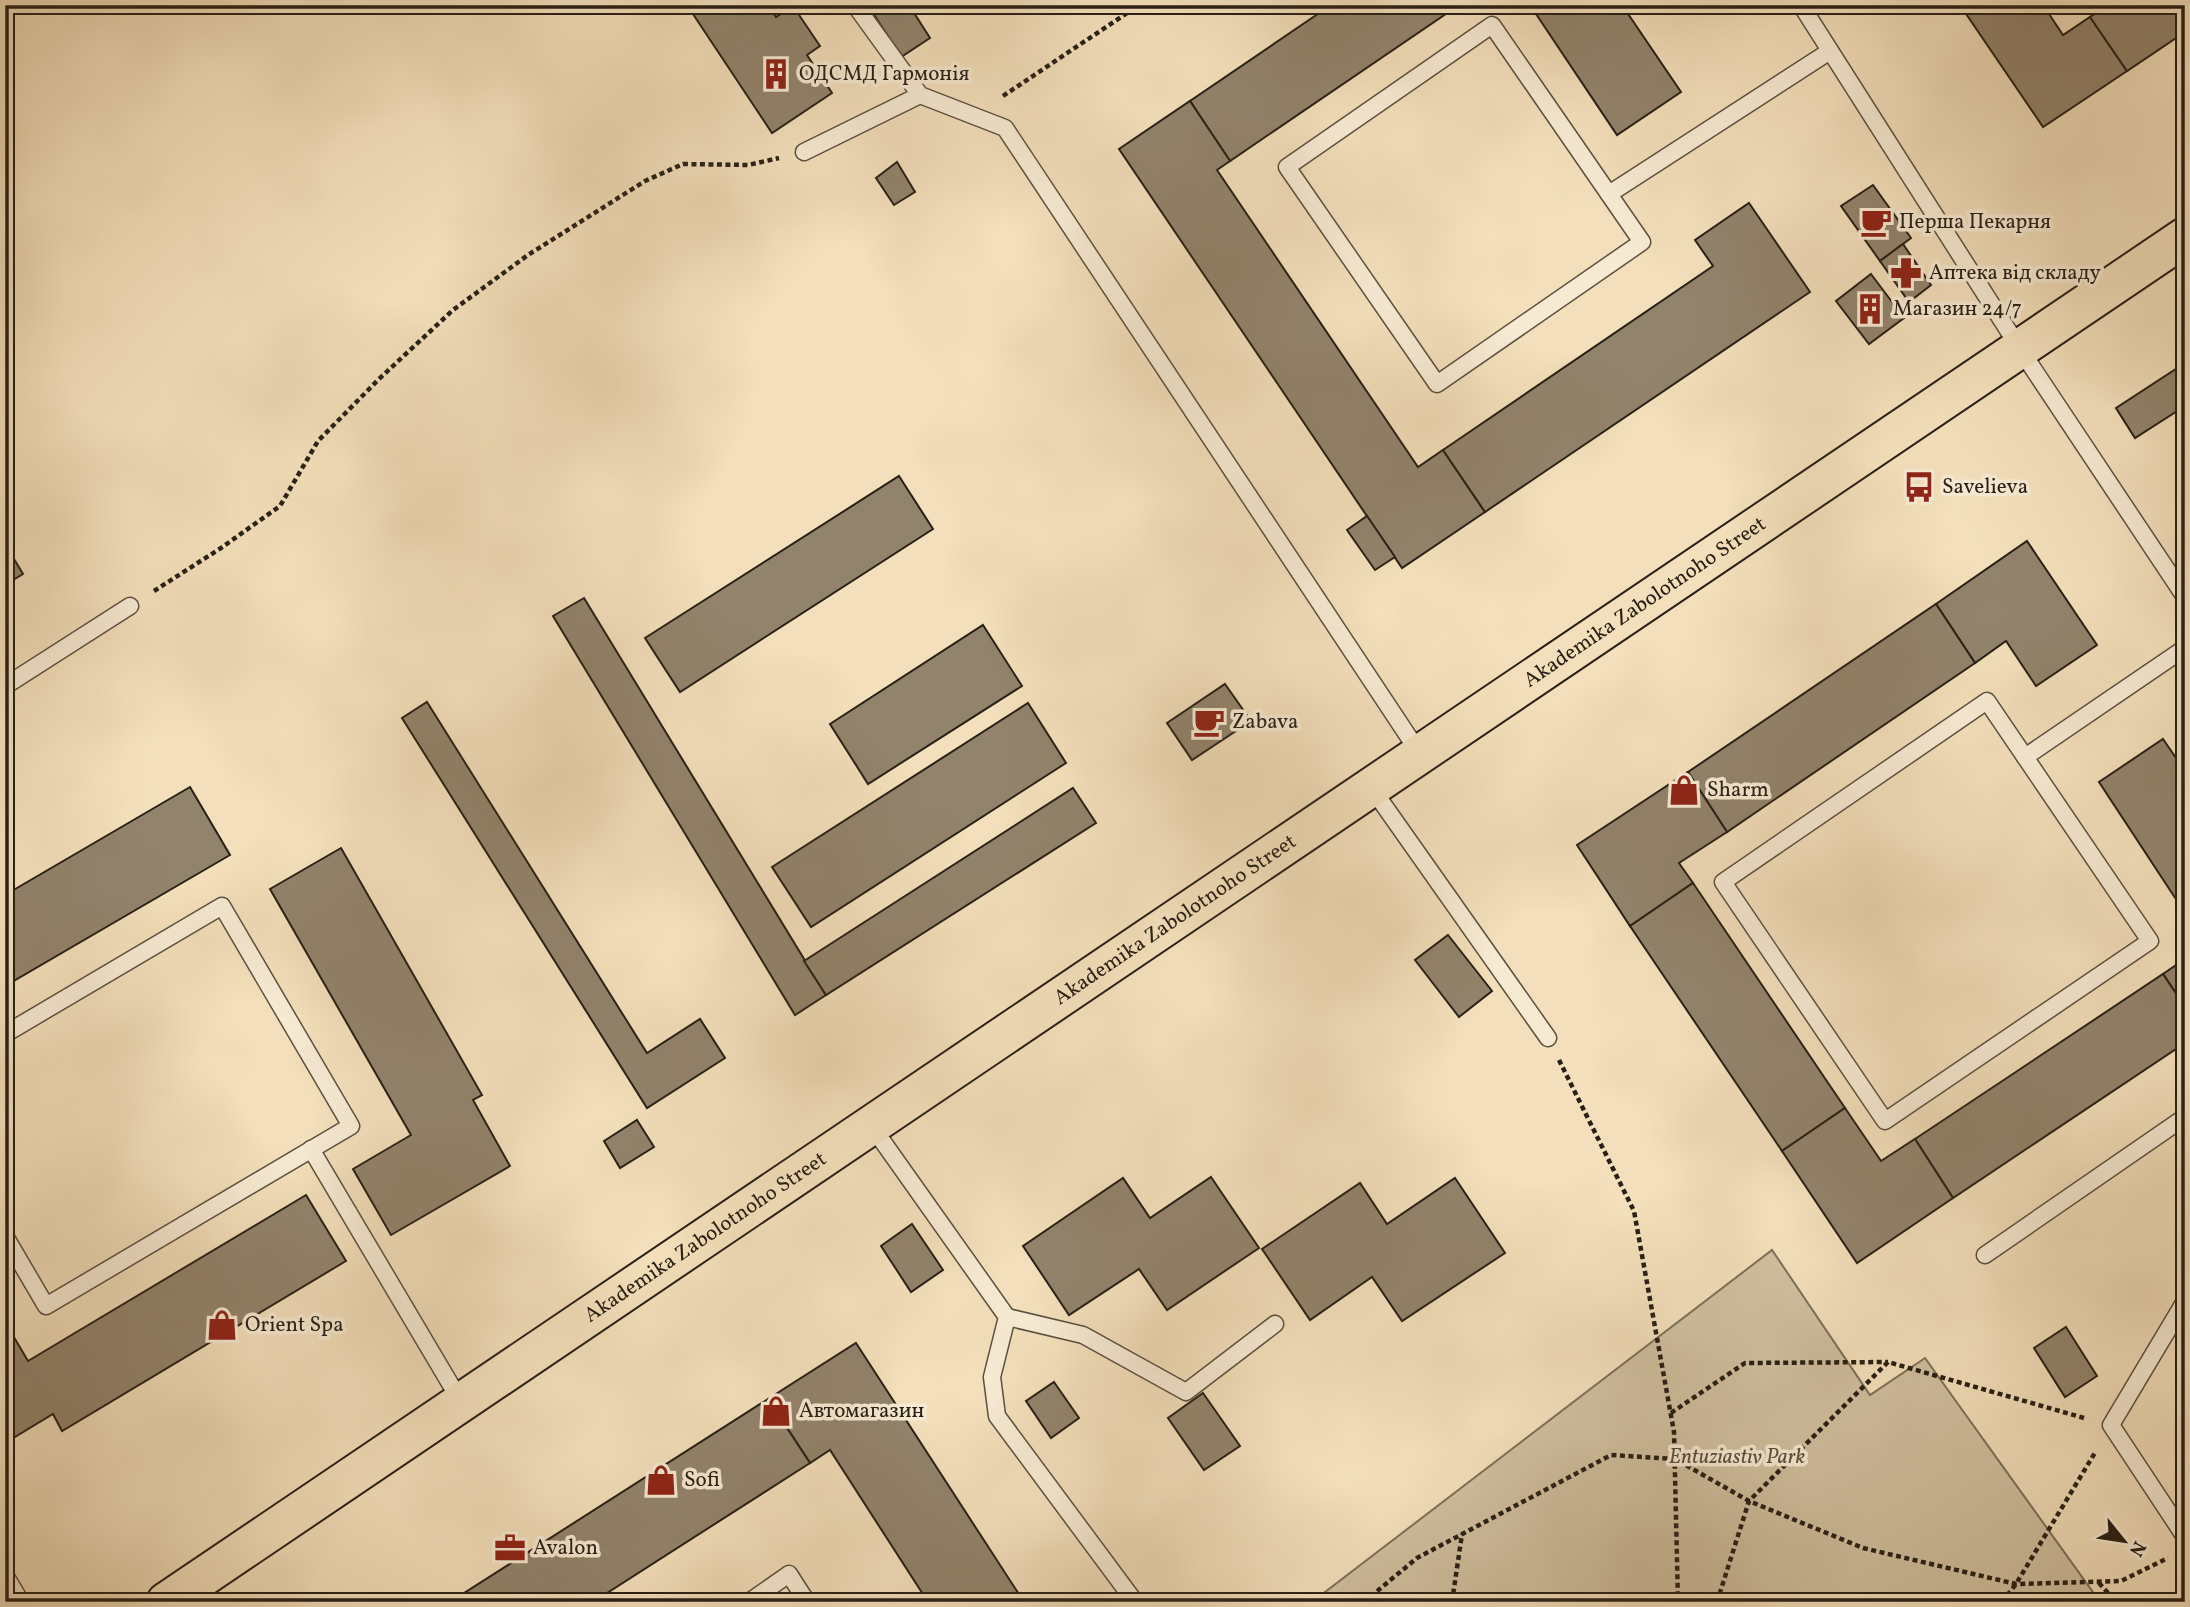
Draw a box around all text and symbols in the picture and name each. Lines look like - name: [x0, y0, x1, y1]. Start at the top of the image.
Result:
- building icon: ОДСМД Гармонія: [759, 57, 793, 91]
- place label: ОДСМД Гармонія: [799, 60, 969, 89]
- cafe icon: Перша Пекарня: [1859, 205, 1893, 239]
- place label: Перша Пекарня: [1899, 208, 2051, 237]
- pharmacy icon: Аптека від складу: [1889, 256, 1923, 290]
- place label: Аптека від складу: [1929, 259, 2101, 288]
- building icon: Магазин 24/7: [1853, 292, 1887, 326]
- place label: Магазин 24/7: [1893, 295, 2022, 324]
- bus stop icon: Savelieva: [1902, 470, 1936, 504]
- place label: Savelieva: [1942, 473, 2028, 502]
- street label: Akademika Zabolotnoho Street: [1518, 510, 1772, 695]
- cafe icon: Zabava: [1192, 705, 1226, 739]
- place label: Zabava: [1232, 708, 1299, 737]
- shop icon: Sharm: [1667, 773, 1701, 807]
- place label: Sharm: [1707, 776, 1769, 805]
- street label: Akademika Zabolotnoho Street: [1048, 827, 1302, 1012]
- street label: Akademika Zabolotnoho Street: [578, 1145, 832, 1330]
- shop icon: Orient Spa: [205, 1308, 239, 1342]
- place label: Orient Spa: [245, 1311, 344, 1340]
- shop icon: Автомагазин: [759, 1394, 793, 1428]
- place label: Автомагазин: [799, 1397, 924, 1426]
- park label: Entuziastiv Park: [1669, 1443, 1806, 1472]
- shop icon: Sofi: [644, 1463, 678, 1497]
- place label: Sofi: [684, 1466, 720, 1495]
- north arrow: [2088, 1506, 2158, 1576]
- office icon: Avalon: [493, 1531, 527, 1565]
- place label: Avalon: [533, 1534, 598, 1563]
- text: N: [2122, 1536, 2152, 1561]

